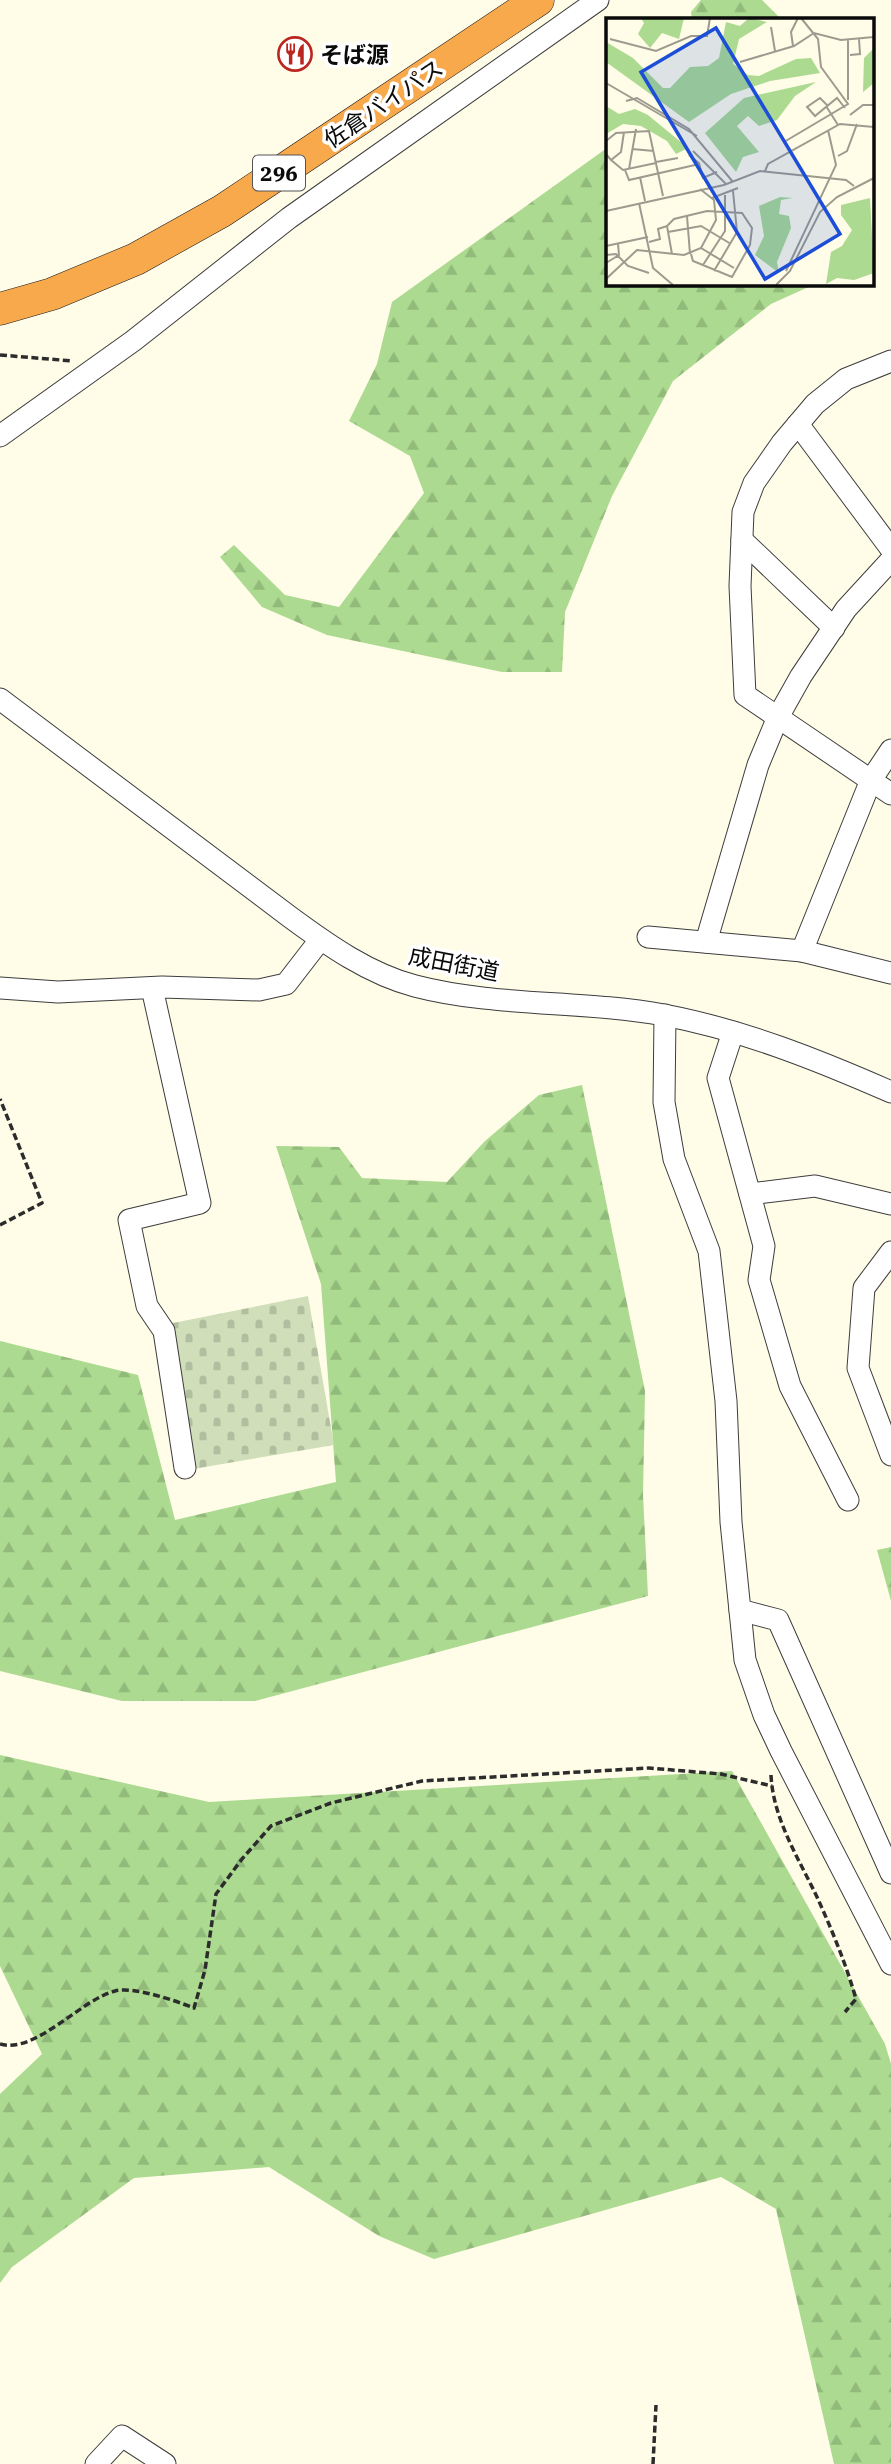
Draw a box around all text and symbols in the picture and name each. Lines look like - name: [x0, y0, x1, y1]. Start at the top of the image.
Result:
- inset map: [606, 18, 874, 285]
- restaurant icon: そば源: [276, 35, 314, 73]
- place label: そば源: [320, 39, 389, 69]
- street label: 佐倉バイパス: [318, 52, 448, 154]
- road number: 296: [253, 156, 305, 190]
- street label: 成田街道: [406, 939, 502, 987]

